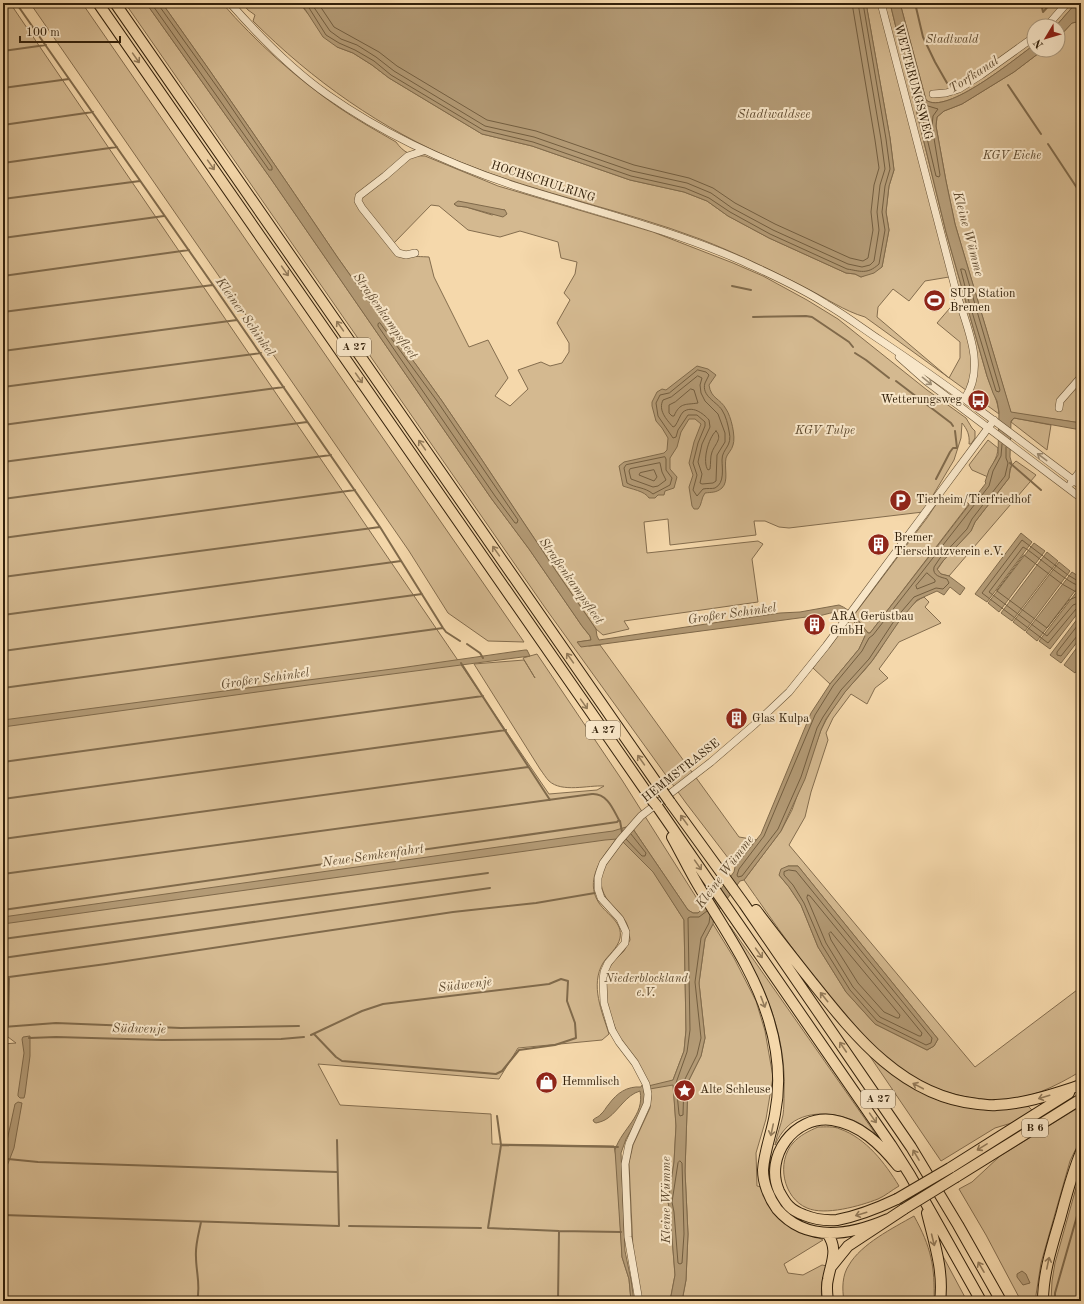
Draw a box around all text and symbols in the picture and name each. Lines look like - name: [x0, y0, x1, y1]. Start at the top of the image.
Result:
- scale bar: [20, 18, 120, 44]
- north arrow: [1026, 18, 1066, 58]
- street label: WETTERUNGSWEG: [892, 23, 934, 141]
- text: 100 m: [26, 27, 60, 39]
- park label: Stadtwald: [926, 34, 979, 46]
- text: N: [1032, 36, 1046, 50]
- one-way arrow: [132, 52, 140, 63]
- water label: Torfkanal: [947, 54, 1001, 96]
- water label: Stadtwaldsee: [737, 108, 811, 121]
- park label: KGV Eiche: [982, 150, 1041, 162]
- one-way arrow: [207, 159, 215, 170]
- street label: HOCHSCHULRING: [489, 159, 597, 205]
- water label: Kleine Wümme: [950, 189, 986, 278]
- one-way arrow: [281, 266, 289, 277]
- water label: Straßenkampsfleet: [350, 270, 420, 362]
- water label: Kleiner Schinkel: [213, 274, 277, 359]
- sports icon: SUP Station Bremen: [922, 288, 948, 314]
- place label: SUP Station Bremen: [950, 288, 1016, 314]
- one-way arrow: [336, 321, 344, 332]
- road number: A 27: [337, 338, 371, 356]
- one-way arrow: [355, 372, 363, 383]
- one-way arrow: [921, 377, 932, 385]
- bus stop icon: Wetterungsweg: [965, 387, 991, 413]
- place label: Wetterungsweg: [881, 394, 963, 406]
- park label: KGV Tulpe: [794, 425, 855, 437]
- one-way arrow: [418, 439, 426, 450]
- one-way arrow: [1037, 453, 1048, 461]
- parking icon: Tierheim/Tierfriedhof: [888, 487, 914, 513]
- place label: Tierheim/Tierfriedhof: [916, 494, 1032, 506]
- building icon: Bremer Tierschutzverein e.V.: [866, 532, 892, 558]
- place label: Bremer Tierschutzverein e.V.: [894, 532, 1004, 558]
- water label: Straßenkampsfleet: [536, 535, 606, 627]
- one-way arrow: [492, 546, 500, 557]
- water label: Großer Schinkel: [687, 601, 777, 627]
- building icon: ARA Gerüstbau GmbH: [801, 611, 827, 637]
- place label: ARA Gerüstbau GmbH: [830, 611, 914, 637]
- one-way arrow: [566, 653, 574, 664]
- water label: Großer Schinkel: [220, 666, 310, 692]
- one-way arrow: [580, 698, 589, 709]
- building icon: Glas Kulpa: [724, 706, 750, 732]
- place label: Glas Kulpa: [752, 713, 809, 725]
- road number: A 27: [586, 721, 620, 739]
- street label: HEMMSTRASSE: [640, 737, 722, 805]
- one-way arrow: [637, 754, 645, 765]
- one-way arrow: [680, 815, 688, 826]
- water label: Kleine Wümme: [693, 833, 756, 912]
- water label: Neue Semkenfahrt: [320, 842, 426, 870]
- one-way arrow: [694, 859, 702, 870]
- one-way arrow: [755, 948, 763, 959]
- park label: Niederblockland e.V.: [603, 973, 689, 999]
- water label: Südwenje: [437, 975, 493, 995]
- one-way arrow: [820, 992, 829, 1003]
- one-way arrow: [760, 996, 767, 1008]
- water label: Südwenje: [112, 1022, 166, 1036]
- one-way arrow: [839, 1042, 847, 1053]
- shop icon: Hemmlisch: [534, 1069, 560, 1095]
- place label: Hemmlisch: [562, 1076, 620, 1088]
- place icon: Alte Schleuse: [672, 1077, 698, 1103]
- one-way arrow: [912, 1081, 924, 1089]
- place label: Alte Schleuse: [700, 1084, 771, 1096]
- road number: A 27: [861, 1090, 895, 1108]
- one-way arrow: [1037, 1094, 1050, 1101]
- one-way arrow: [869, 1112, 877, 1124]
- road number: B 6: [1022, 1119, 1048, 1137]
- one-way arrow: [767, 1123, 775, 1136]
- one-way arrow: [976, 1144, 988, 1152]
- one-way arrow: [911, 1149, 919, 1161]
- water label: Kleine Wümme: [660, 1156, 673, 1245]
- one-way arrow: [855, 1211, 868, 1218]
- one-way arrow: [930, 1233, 938, 1246]
- one-way arrow: [1045, 1256, 1053, 1269]
- one-way arrow: [977, 1261, 985, 1273]

